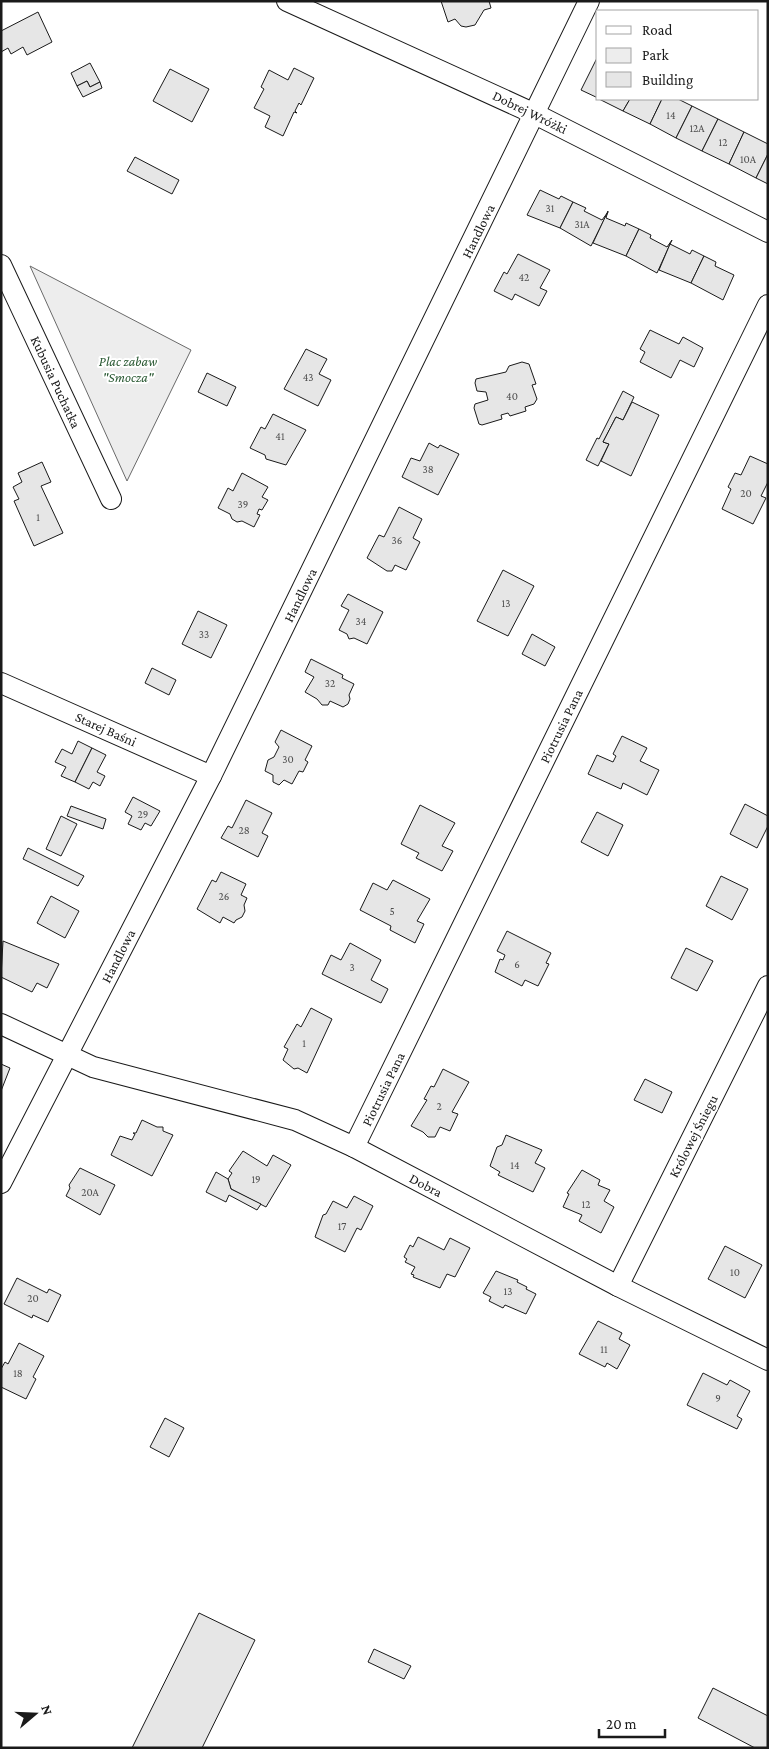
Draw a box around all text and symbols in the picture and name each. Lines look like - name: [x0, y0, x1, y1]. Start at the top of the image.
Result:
- legend: [596, 10, 759, 100]
- text: Road: [642, 22, 673, 38]
- text: Park: [642, 47, 669, 63]
- text: Building: [642, 72, 693, 89]
- street label: Dobrej Wróżki: [490, 87, 570, 138]
- house number: 14: [666, 109, 676, 121]
- house number: 12A: [689, 122, 705, 134]
- house number: 12: [719, 136, 727, 148]
- house number: 10A: [740, 153, 757, 165]
- street label: Handlowa: [458, 201, 498, 261]
- house number: 31: [546, 202, 555, 214]
- house number: 31A: [574, 218, 590, 230]
- house number: 42: [519, 271, 529, 283]
- street label: Kubusia Puchatka: [28, 333, 85, 431]
- park label: Plac zabaw "Smocza": [99, 353, 157, 385]
- house number: 43: [303, 371, 313, 383]
- house number: 40: [506, 390, 518, 402]
- house number: 41: [275, 430, 285, 442]
- house number: 38: [422, 463, 434, 475]
- house number: 20: [740, 487, 752, 499]
- house number: 39: [238, 498, 248, 510]
- house number: 1: [36, 511, 40, 523]
- house number: 36: [392, 534, 402, 546]
- street label: Handlowa: [280, 565, 320, 625]
- house number: 13: [502, 597, 510, 609]
- house number: 34: [356, 615, 367, 627]
- house number: 33: [199, 628, 209, 640]
- house number: 32: [325, 677, 335, 689]
- street label: Piotrusia Pana: [536, 686, 586, 766]
- street label: Starej Baśni: [72, 708, 139, 751]
- house number: 30: [282, 753, 294, 765]
- house number: 29: [138, 808, 148, 820]
- house number: 28: [238, 824, 250, 836]
- house number: 26: [219, 890, 229, 902]
- house number: 5: [389, 905, 395, 917]
- street label: Handlowa: [98, 926, 138, 985]
- house number: 6: [514, 958, 520, 970]
- house number: 3: [349, 961, 355, 973]
- house number: 1: [302, 1037, 306, 1049]
- street label: Piotrusia Pana: [358, 1049, 408, 1129]
- street label: Królowej Śniegu: [665, 1091, 722, 1181]
- house number: 2: [436, 1100, 442, 1112]
- house number: 14: [510, 1159, 520, 1171]
- street label: Dobra: [407, 1170, 446, 1200]
- house number: 19: [251, 1173, 261, 1185]
- house number: 20A: [81, 1186, 100, 1198]
- house number: 12: [582, 1198, 590, 1210]
- house number: 17: [338, 1220, 346, 1232]
- house number: 10: [730, 1266, 740, 1278]
- house number: 13: [504, 1285, 512, 1297]
- house number: 20: [27, 1292, 39, 1304]
- house number: 11: [600, 1343, 608, 1355]
- house number: 18: [13, 1367, 23, 1379]
- house number: 9: [715, 1392, 721, 1404]
- north arrow: [10, 1689, 60, 1739]
- text: N: [38, 1703, 57, 1717]
- scale bar: [599, 1706, 665, 1738]
- text: 20 m: [606, 1716, 637, 1732]

